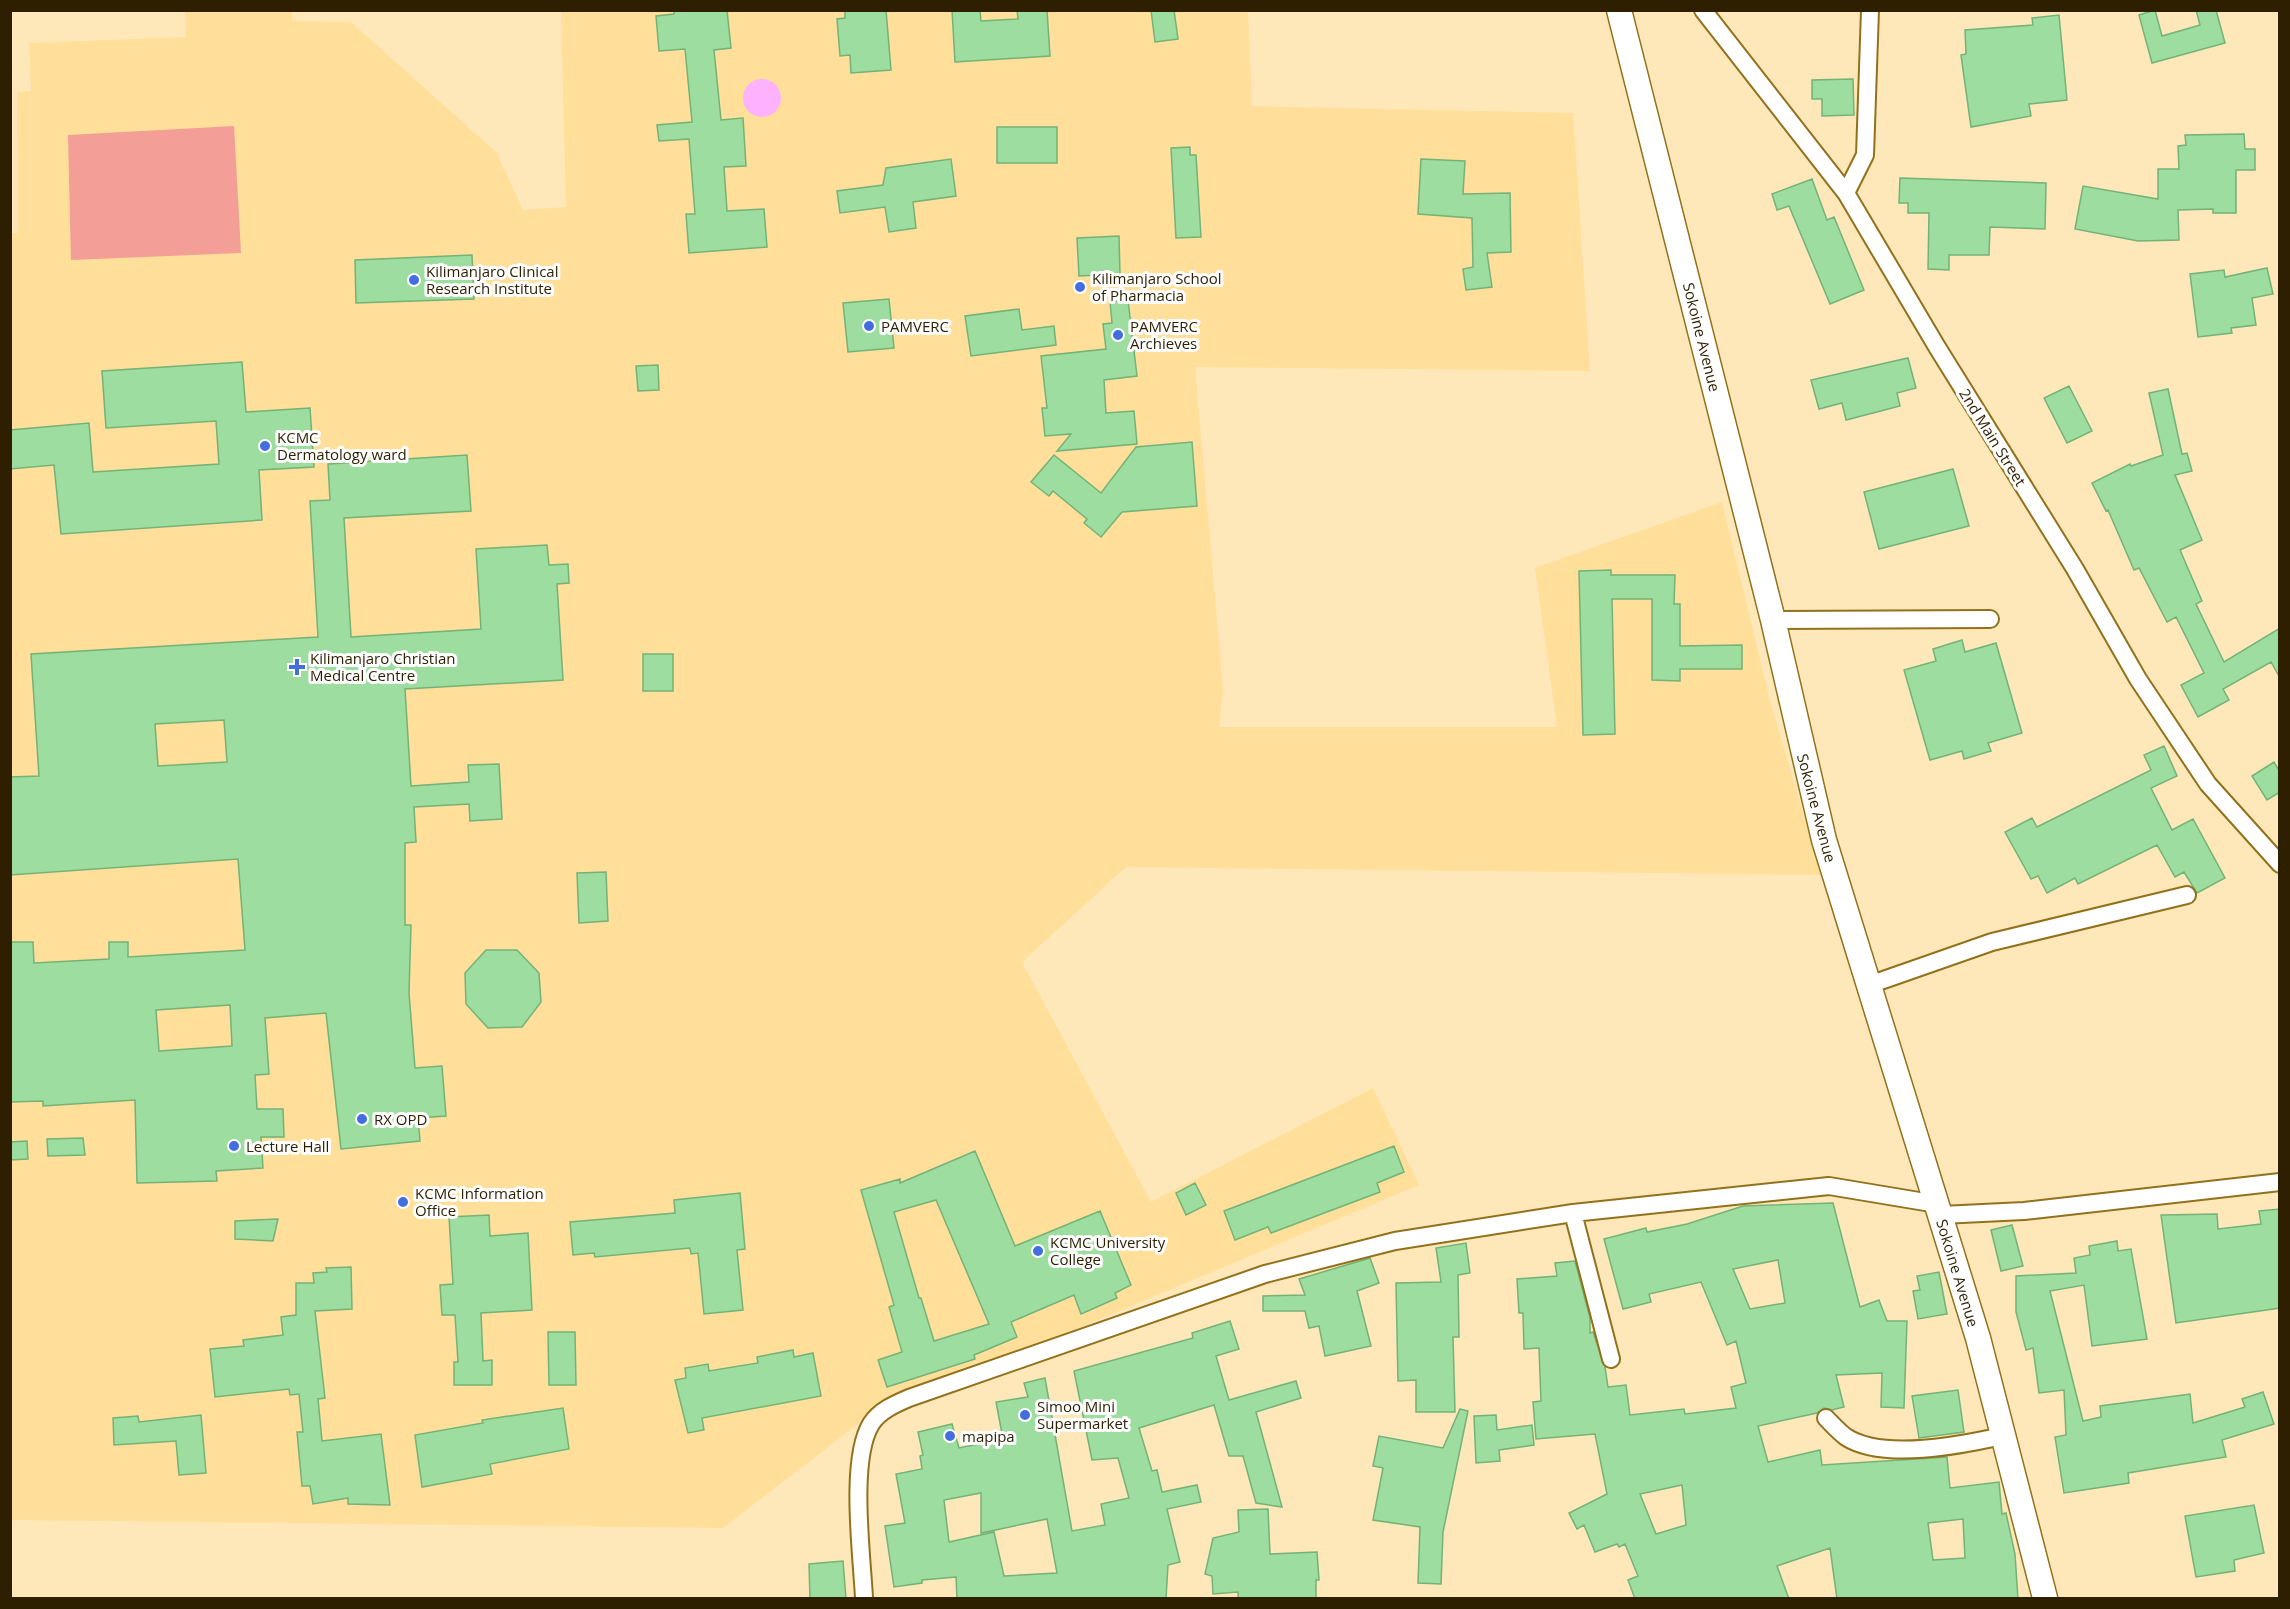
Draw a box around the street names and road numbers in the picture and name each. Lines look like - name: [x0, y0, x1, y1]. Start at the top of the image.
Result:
- street label: Sokoine Avenue: [1679, 280, 1725, 394]
- street label: 2nd Main Street: [1955, 384, 2031, 490]
- street label: Sokoine Avenue: [1793, 751, 1841, 865]
- street label: Sokoine Avenue: [1932, 1217, 1984, 1329]

